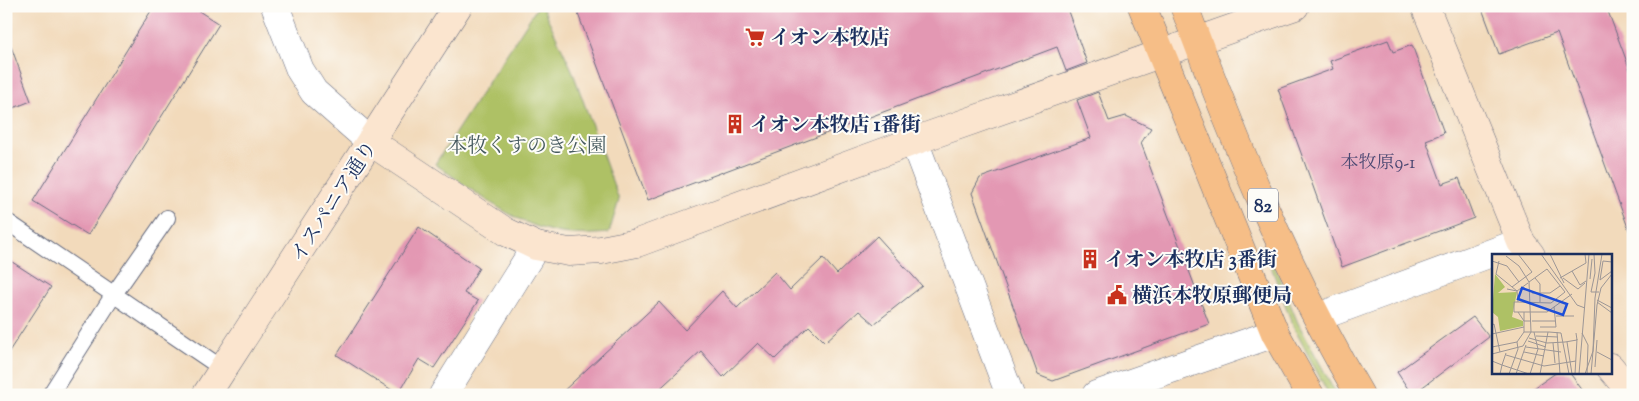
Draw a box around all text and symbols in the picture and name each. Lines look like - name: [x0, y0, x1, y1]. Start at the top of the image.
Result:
- place label: イオン本牧店: [770, 25, 889, 54]
- supermarket icon: イオン本牧店: [744, 26, 766, 48]
- place label: イオン本牧店 1番街: [750, 112, 920, 141]
- building icon: イオン本牧店 1番街: [724, 113, 746, 135]
- park label: 本牧くすのき公園: [447, 133, 607, 162]
- street label: イスパニア通り: [285, 136, 385, 269]
- house number: 本牧原9-1: [1341, 151, 1415, 177]
- road number: 82: [1248, 188, 1278, 222]
- place label: イオン本牧店 3番街: [1105, 247, 1277, 276]
- building icon: イオン本牧店 3番街: [1079, 248, 1101, 270]
- inset map: [1492, 254, 1612, 374]
- place label: 横浜本牧原郵便局: [1132, 283, 1292, 312]
- public building icon: 横浜本牧原郵便局: [1106, 284, 1128, 306]

